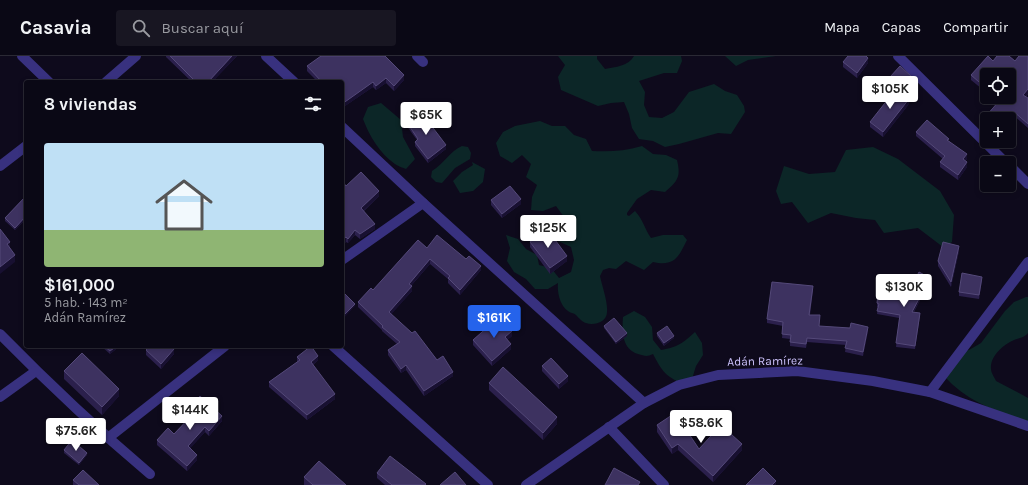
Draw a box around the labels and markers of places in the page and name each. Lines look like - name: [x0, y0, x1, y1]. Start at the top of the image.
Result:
- pin: $105K: [862, 76, 918, 110]
- pin: $65K: [402, 102, 450, 136]
- pin: $125K: [520, 215, 576, 249]
- pin: $130K: [876, 274, 932, 308]
- pin: $161K: [466, 305, 522, 339]
- pin: $144K: [162, 397, 218, 431]
- pin: $58.6K: [668, 410, 734, 444]
- pin: $75.6K: [43, 418, 109, 452]

